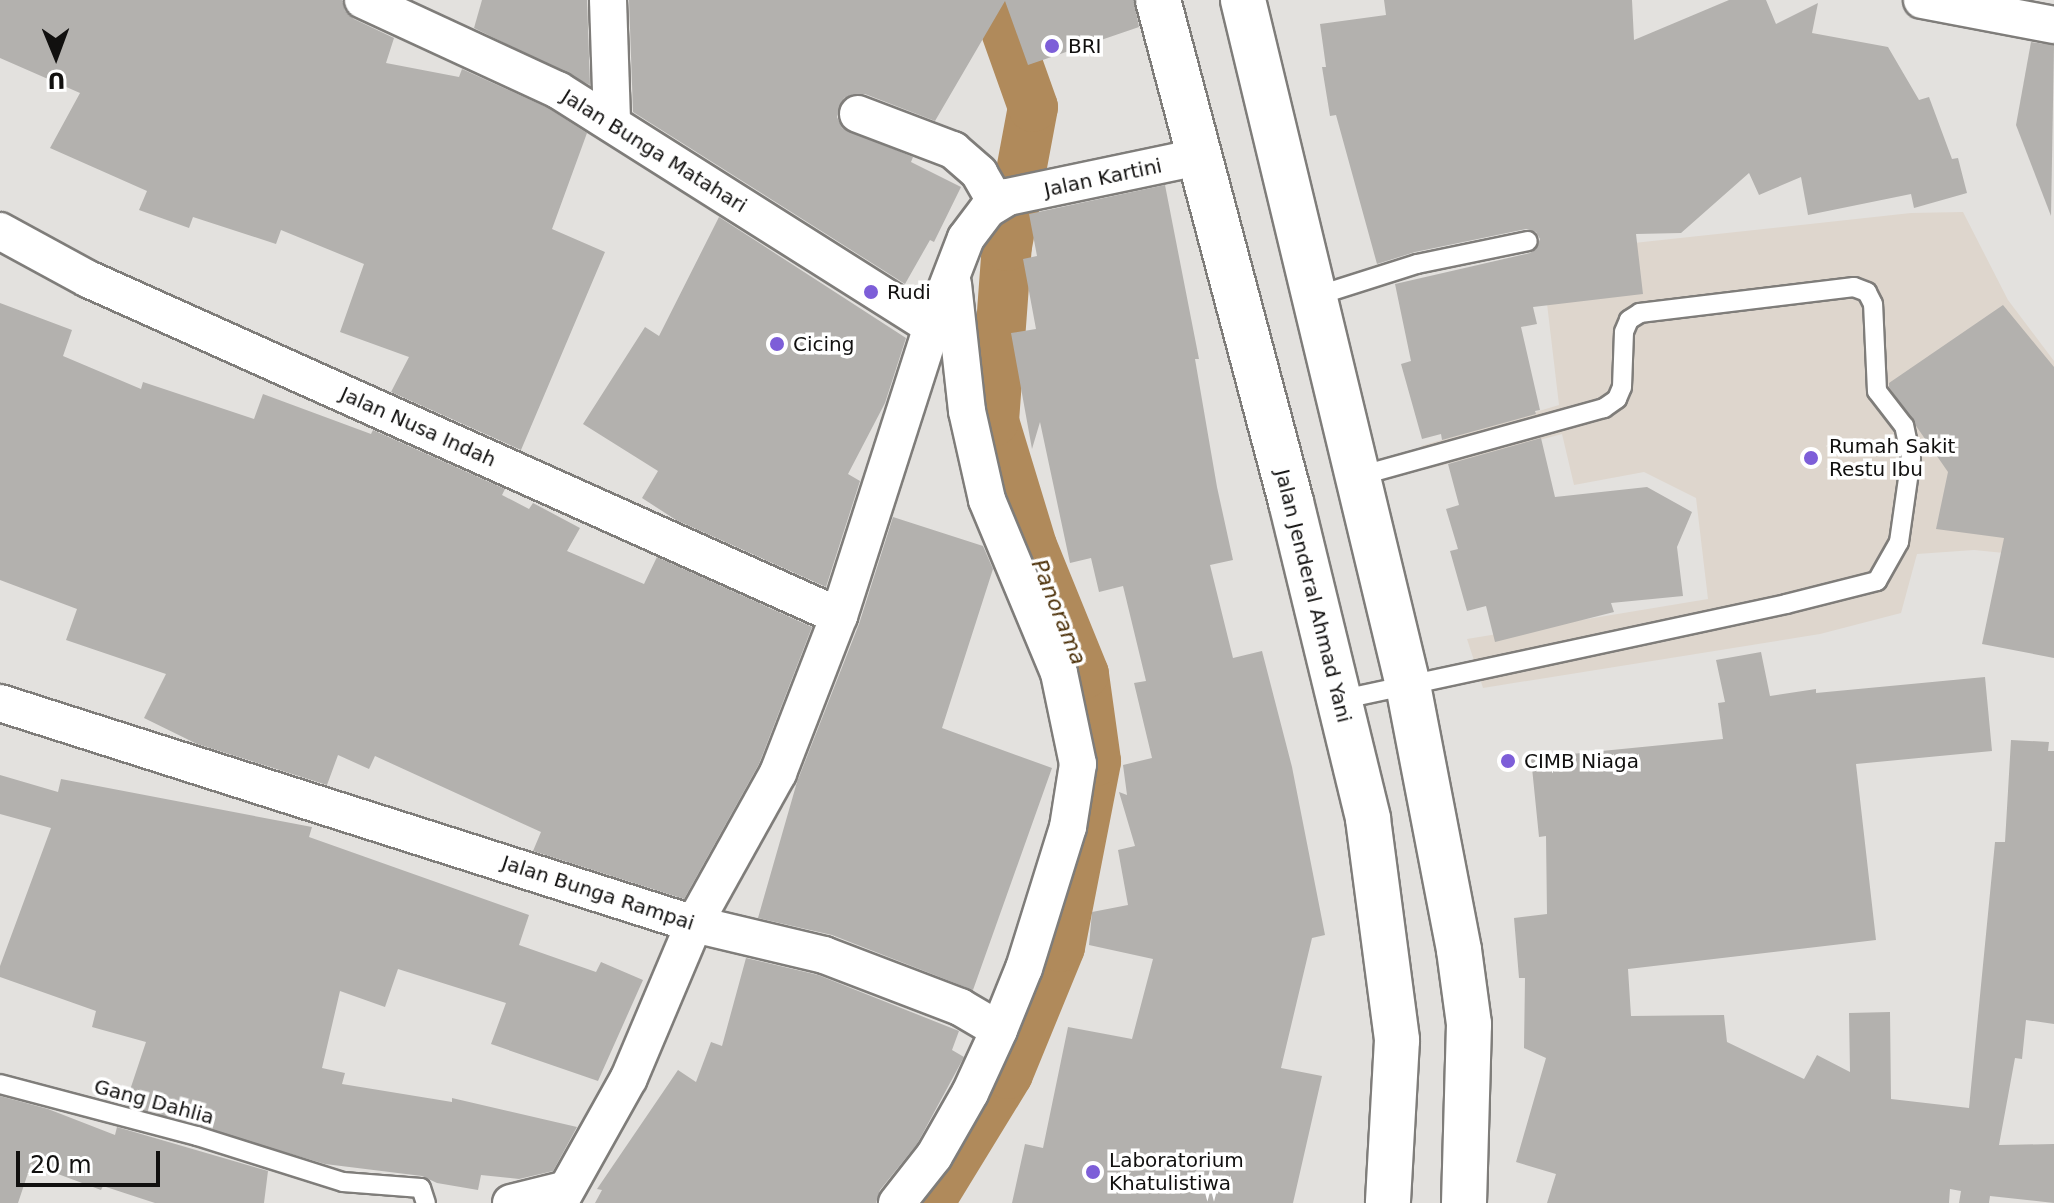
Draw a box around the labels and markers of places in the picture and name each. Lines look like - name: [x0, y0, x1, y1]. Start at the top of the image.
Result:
- place label: BRI: [1068, 34, 1102, 58]
- marker: BRI: [1043, 37, 1061, 55]
- place label: Rudi: [887, 280, 931, 304]
- marker: Rudi: [862, 283, 880, 301]
- place label: Cicing: [793, 332, 854, 356]
- marker: Cicing: [768, 335, 786, 353]
- place label: Rumah Sakit Restu Ibu: [1829, 434, 1955, 481]
- marker: Rumah Sakit Restu Ibu: [1800, 447, 1822, 469]
- place label: CIMB Niaga: [1524, 749, 1639, 773]
- marker: CIMB Niaga: [1499, 752, 1517, 770]
- place label: Laboratorium Khatulistiwa: [1109, 1148, 1244, 1195]
- marker: Laboratorium Khatulistiwa: [1084, 1163, 1102, 1181]

